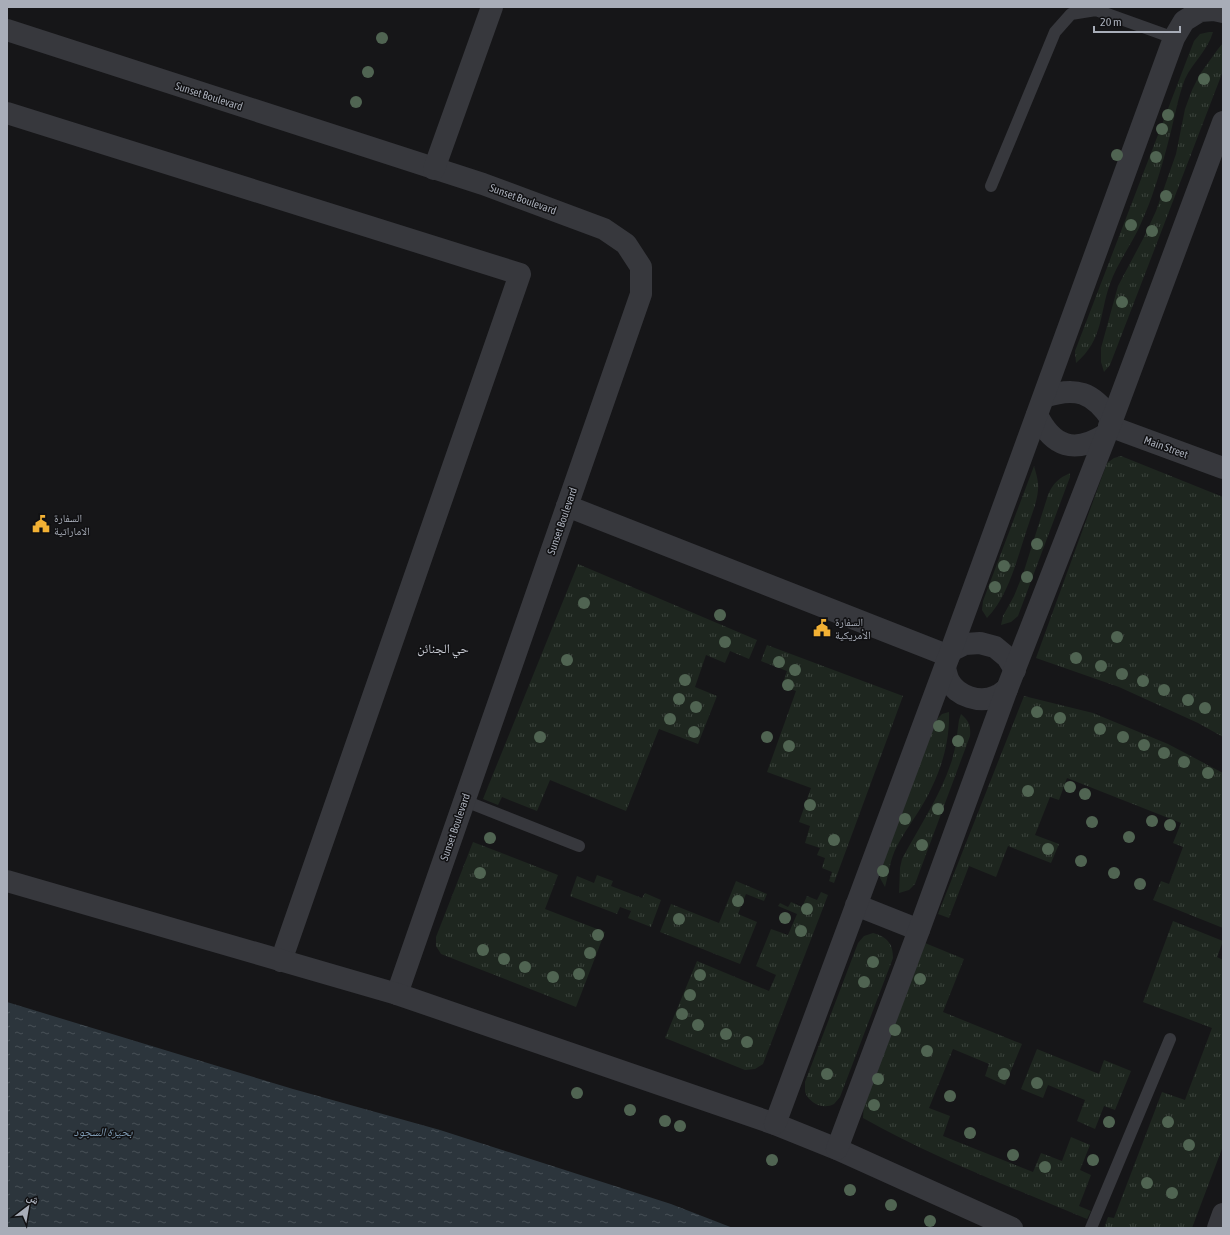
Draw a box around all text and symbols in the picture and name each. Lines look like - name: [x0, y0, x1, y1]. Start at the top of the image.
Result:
- scale bar: [1094, 8, 1180, 34]
- text: 20 m: [1100, 15, 1122, 29]
- street label: Sunset Boulevard: [174, 79, 244, 113]
- street label: Sunset Boulevard: [488, 181, 558, 217]
- street label: Main Street: [1142, 433, 1190, 461]
- street label: Sunset Boulevard: [545, 486, 579, 556]
- place label: السفارة الاماراتية: [54, 512, 90, 537]
- public building icon: السفارة الاماراتية: [31, 514, 51, 534]
- place label: السفارة الأمريكية: [835, 616, 871, 641]
- public building icon: السفارة الأمريكية: [812, 618, 832, 638]
- district label: حي الجنائن: [417, 641, 469, 659]
- street label: Sunset Boulevard: [438, 792, 472, 862]
- water label: بحيرة السجود: [74, 1125, 133, 1139]
- north arrow: [8, 1187, 48, 1227]
- text: ش: [24, 1190, 42, 1208]

